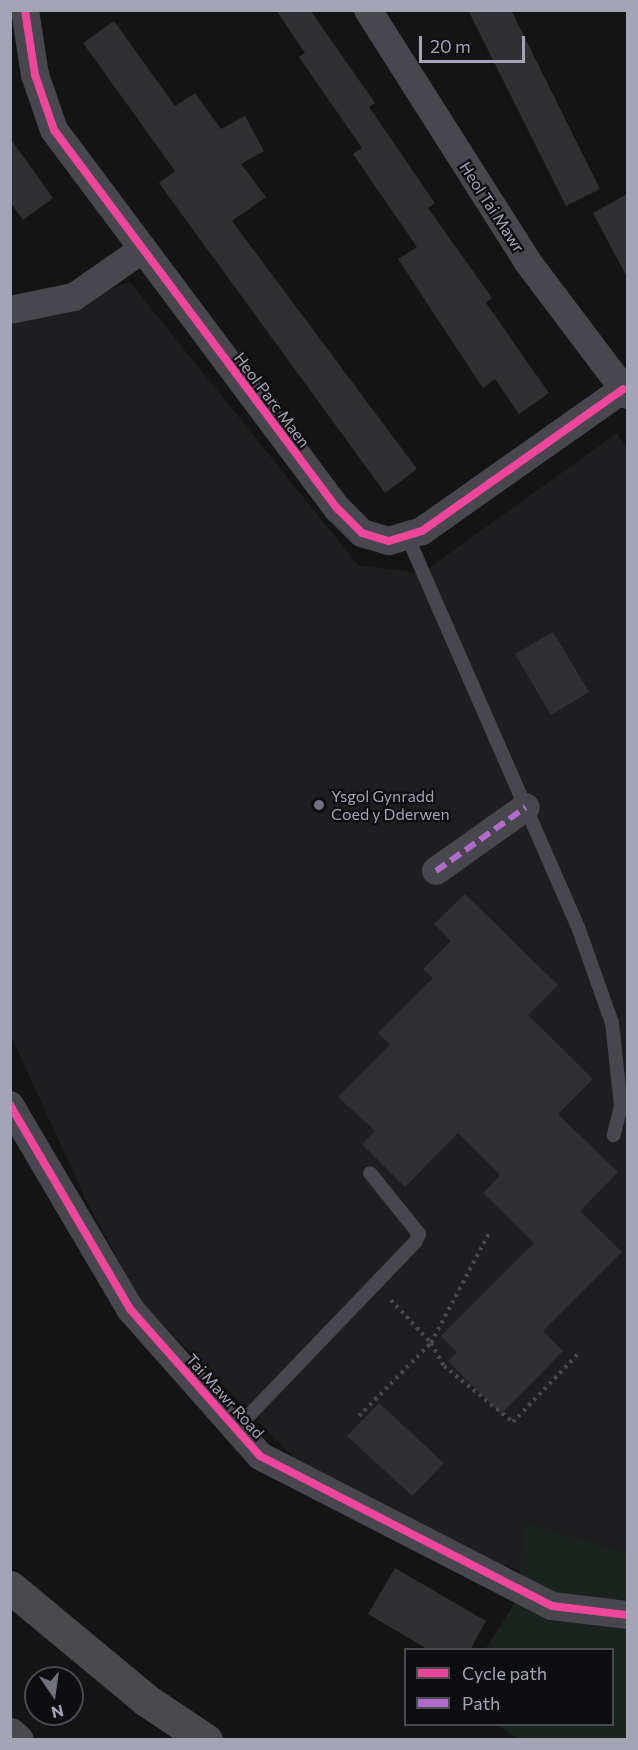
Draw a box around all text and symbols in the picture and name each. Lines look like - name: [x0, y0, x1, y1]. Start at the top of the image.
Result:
- scale bar: [422, 24, 528, 62]
- text: 20 m: [430, 35, 471, 57]
- street label: Heol Tai Mawr: [456, 158, 528, 256]
- street label: Heol Parc Maen: [230, 349, 314, 451]
- place label: Ysgol Gynradd Coed y Dderwen: [331, 786, 450, 824]
- marker: Ysgol Gynradd Coed y Dderwen: [312, 798, 326, 812]
- street label: Tai Mawr Road: [182, 1350, 268, 1442]
- legend: [404, 1648, 614, 1726]
- text: Cycle path: [462, 1662, 547, 1684]
- north arrow: [24, 1666, 84, 1726]
- text: Path: [462, 1692, 500, 1714]
- text: N: [50, 1701, 66, 1723]

